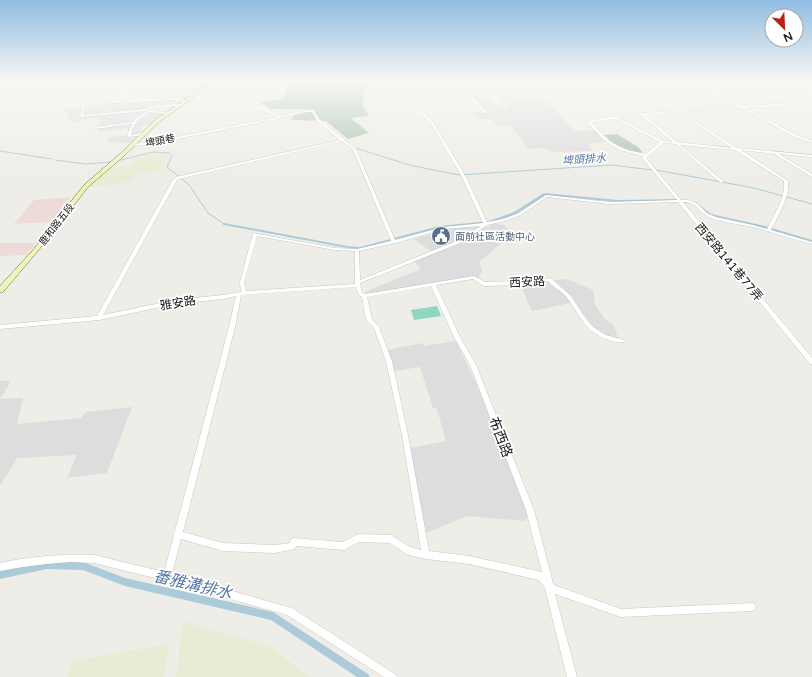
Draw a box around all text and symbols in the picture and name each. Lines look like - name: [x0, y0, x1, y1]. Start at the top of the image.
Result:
- north arrow: [764, 8, 804, 48]
- text: N: [781, 29, 795, 44]
- street label: 埤頭巷: [144, 132, 176, 150]
- water label: 埤頭排水: [562, 151, 607, 168]
- street label: 鹿和路五段: [37, 201, 77, 248]
- street label: 西安路141巷77弄: [692, 220, 766, 304]
- public building icon: 面前社區活動中心: [430, 225, 452, 247]
- place label: 面前社區活動中心: [455, 231, 535, 243]
- street label: 西安路: [509, 274, 545, 290]
- street label: 雅安路: [159, 293, 197, 313]
- street label: 布西路: [485, 415, 516, 460]
- water label: 番雅溝排水: [152, 566, 235, 604]

